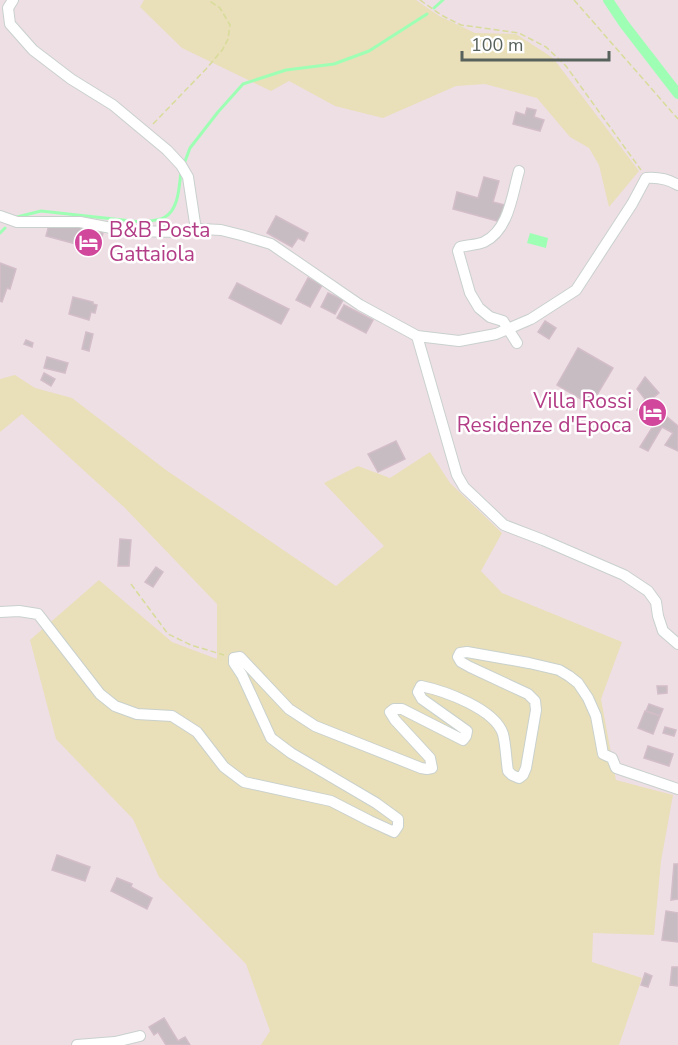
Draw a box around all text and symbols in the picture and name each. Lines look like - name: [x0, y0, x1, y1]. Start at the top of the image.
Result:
- scale bar: [462, 24, 609, 62]
- text: 100 m: [471, 33, 523, 57]
- place label: B&B Posta Gattaiola: [109, 216, 210, 268]
- hotel icon: B&B Posta Gattaiola: [72, 226, 104, 258]
- place label: Villa Rossi Residenze d'Epoca: [457, 387, 632, 439]
- hotel icon: Villa Rossi Residenze d'Epoca: [637, 397, 669, 429]

